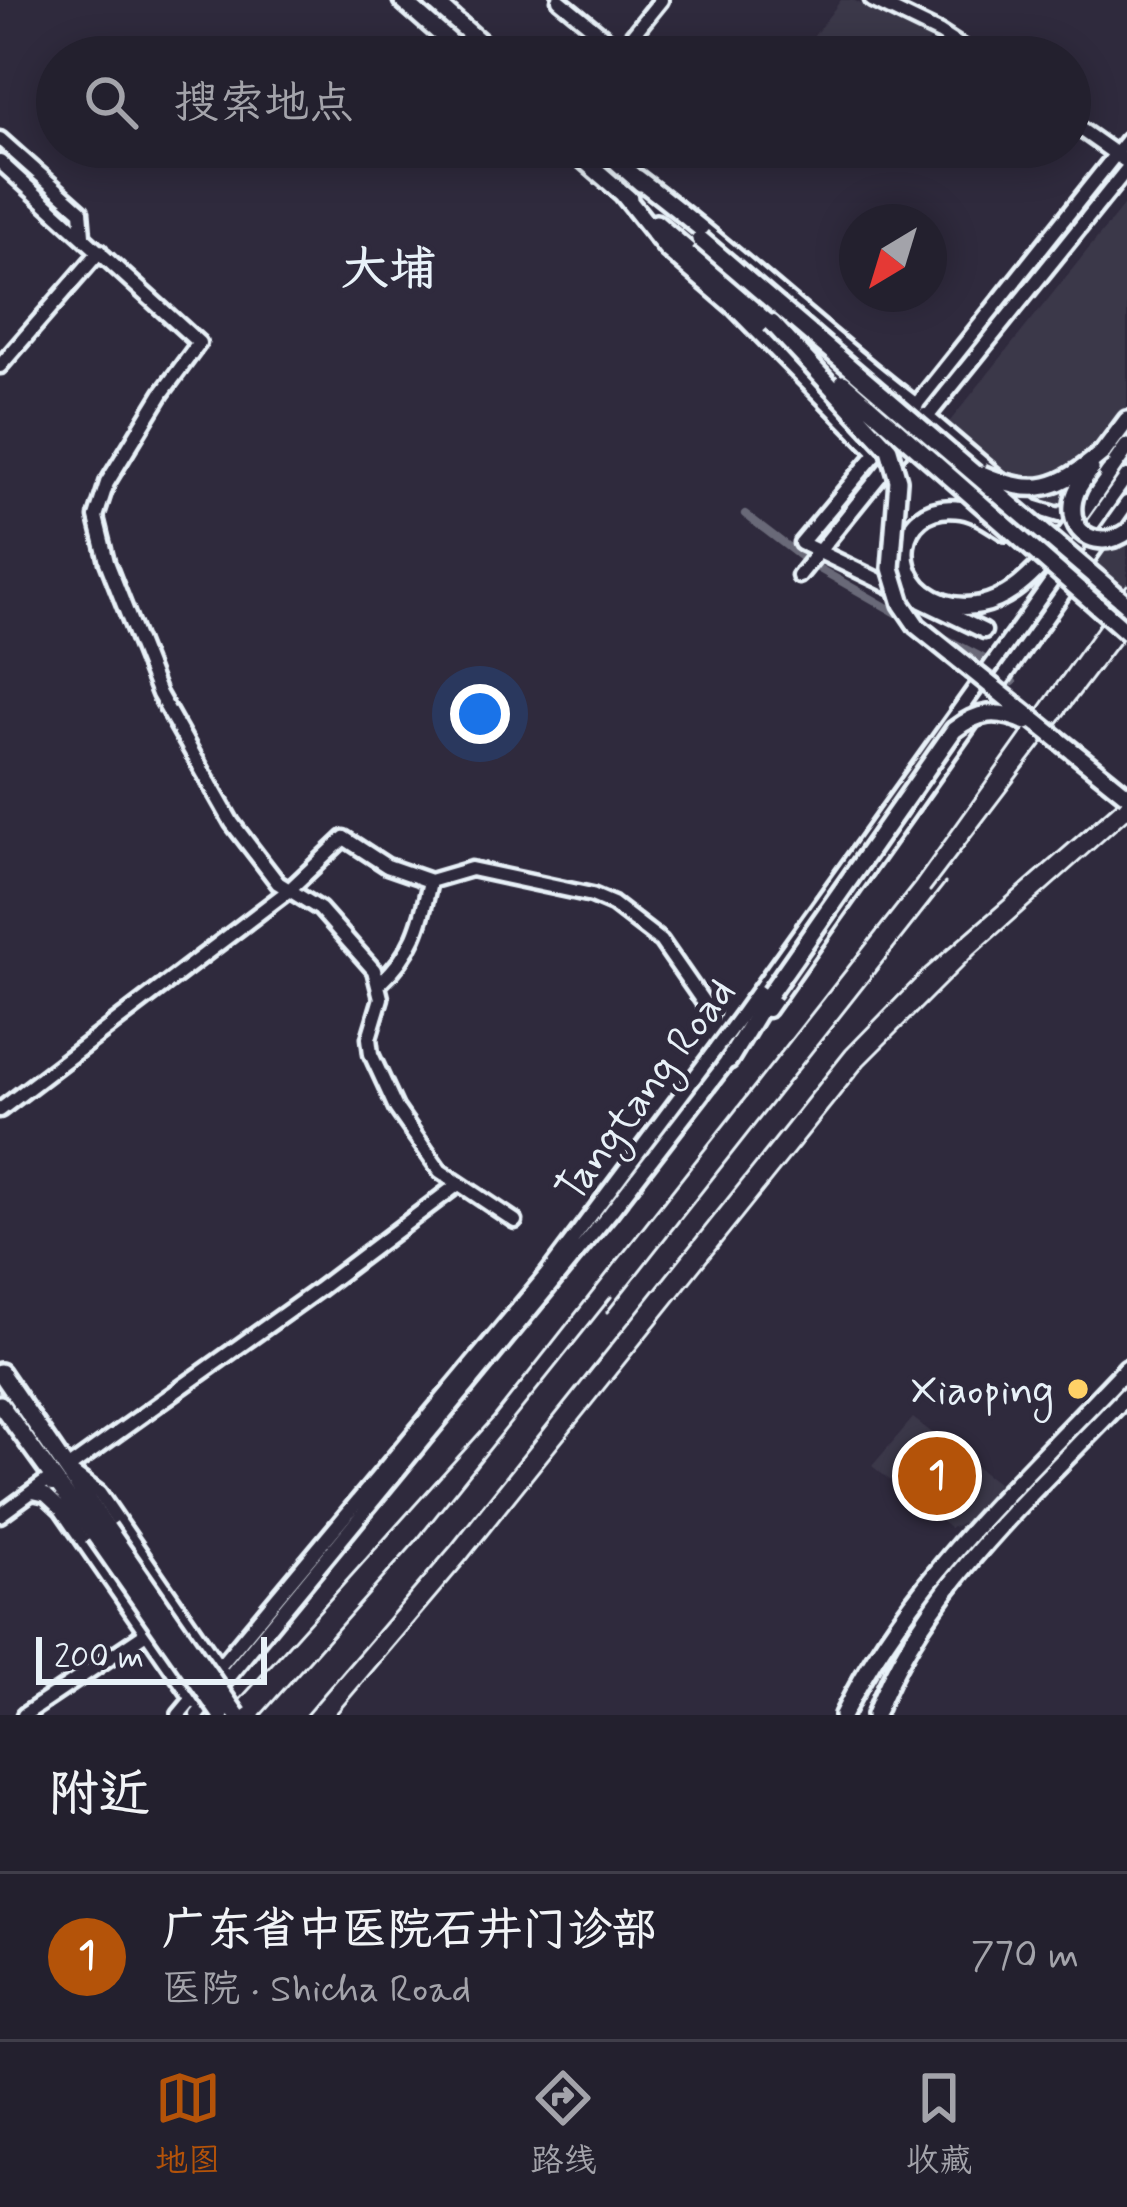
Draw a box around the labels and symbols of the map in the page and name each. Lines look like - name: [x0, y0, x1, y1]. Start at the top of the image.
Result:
- north arrow: [839, 204, 947, 312]
- district label: 大埔: [341, 239, 437, 302]
- your location: [450, 684, 510, 744]
- street label: Tangtang Road: [544, 968, 752, 1216]
- place label: Xiaoping: [911, 1365, 1054, 1423]
- marker: Xiaoping: [1065, 1376, 1091, 1402]
- pin: 1: [898, 1431, 976, 1521]
- scale bar: [36, 1631, 267, 1684]

